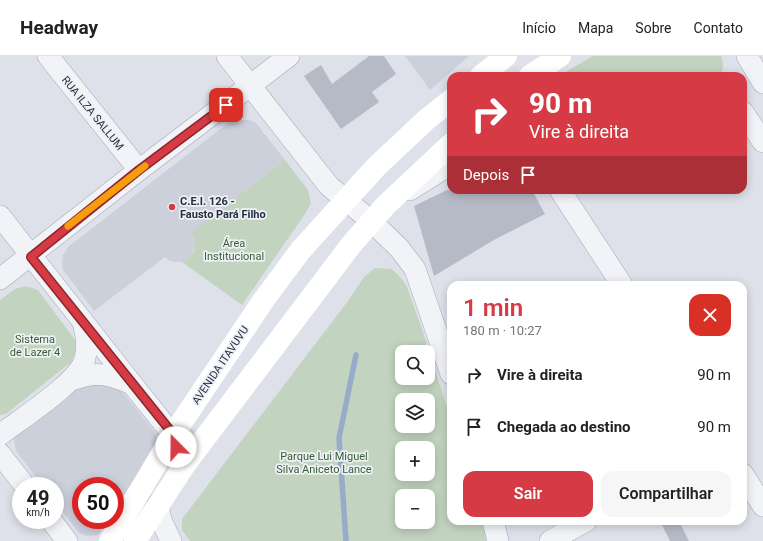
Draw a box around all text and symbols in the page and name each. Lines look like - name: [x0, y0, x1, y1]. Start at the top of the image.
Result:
- text: Headway: [20, 16, 98, 39]
- text: Início: [522, 20, 556, 36]
- text: Mapa: [578, 20, 613, 36]
- text: Sobre: [635, 20, 672, 36]
- text: Contato: [694, 20, 743, 36]
- street label: RUA ILZA SALLUM: [59, 74, 126, 153]
- text: 90 m: [529, 87, 592, 120]
- pin: [209, 88, 243, 122]
- icon: right: [463, 88, 515, 140]
- icon: arrive: [215, 94, 237, 116]
- text: Vire à direita: [529, 121, 629, 142]
- icon: arrive: [517, 164, 539, 186]
- text: Depois: [463, 166, 509, 184]
- place label: C.E.I. 126 - Fausto Pará Filho: [180, 195, 266, 221]
- marker: C.E.I. 126 - Fausto Pará Filho: [167, 202, 177, 212]
- park label: Área Institucional: [204, 237, 264, 263]
- text: 1 min: [463, 294, 523, 322]
- button: close: [689, 294, 731, 336]
- text: 180 m · 10:27: [463, 323, 542, 338]
- street label: AVENIDA ITAVUVU: [189, 324, 251, 407]
- park label: Sistema de Lazer 4: [10, 333, 60, 359]
- map controls: [395, 345, 435, 529]
- button: search: [395, 345, 435, 385]
- icon: right: [463, 364, 485, 386]
- text: Vire à direita: [497, 366, 583, 384]
- text: 90 m: [697, 366, 731, 384]
- button: layers: [395, 393, 435, 433]
- icon: arrive: [463, 416, 485, 438]
- text: Chegada ao destino: [497, 418, 631, 436]
- text: 90 m: [697, 418, 731, 436]
- position arrow: [155, 426, 197, 468]
- button: +: [395, 441, 435, 481]
- park label: Parque Lui Miguel Silva Aniceto Lance: [276, 450, 372, 476]
- button: Sair: [463, 471, 593, 517]
- button: Compartilhar: [601, 471, 731, 517]
- speed limit sign: 50: [72, 477, 124, 529]
- text: 49: [27, 486, 49, 510]
- button: −: [395, 489, 435, 529]
- text: km/h: [26, 507, 50, 518]

